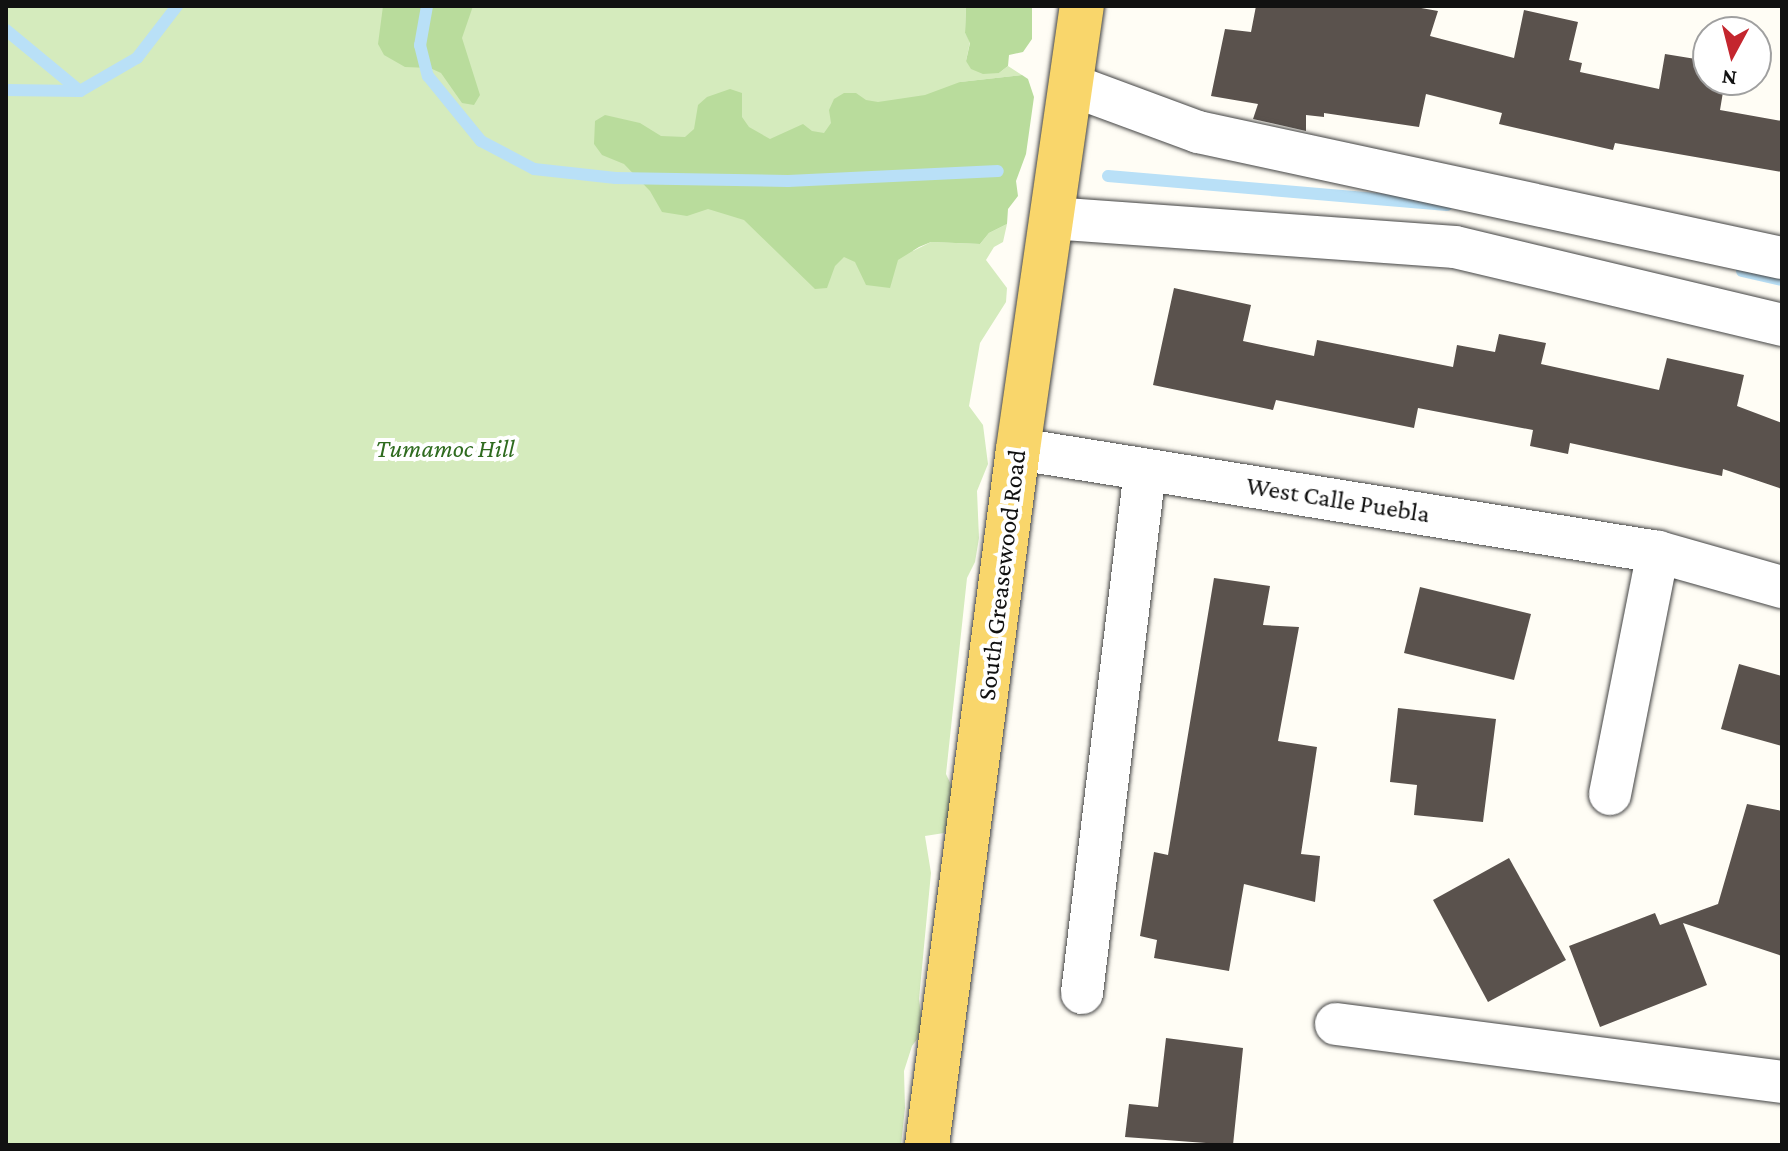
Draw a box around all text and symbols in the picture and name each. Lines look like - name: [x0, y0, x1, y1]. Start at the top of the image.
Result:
- north arrow: [1692, 16, 1772, 96]
- text: N: [1720, 65, 1738, 92]
- park label: Tumamoc Hill: [375, 433, 515, 465]
- street label: South Greasewood Road: [971, 448, 1033, 702]
- street label: West Calle Puebla: [1244, 470, 1432, 530]

